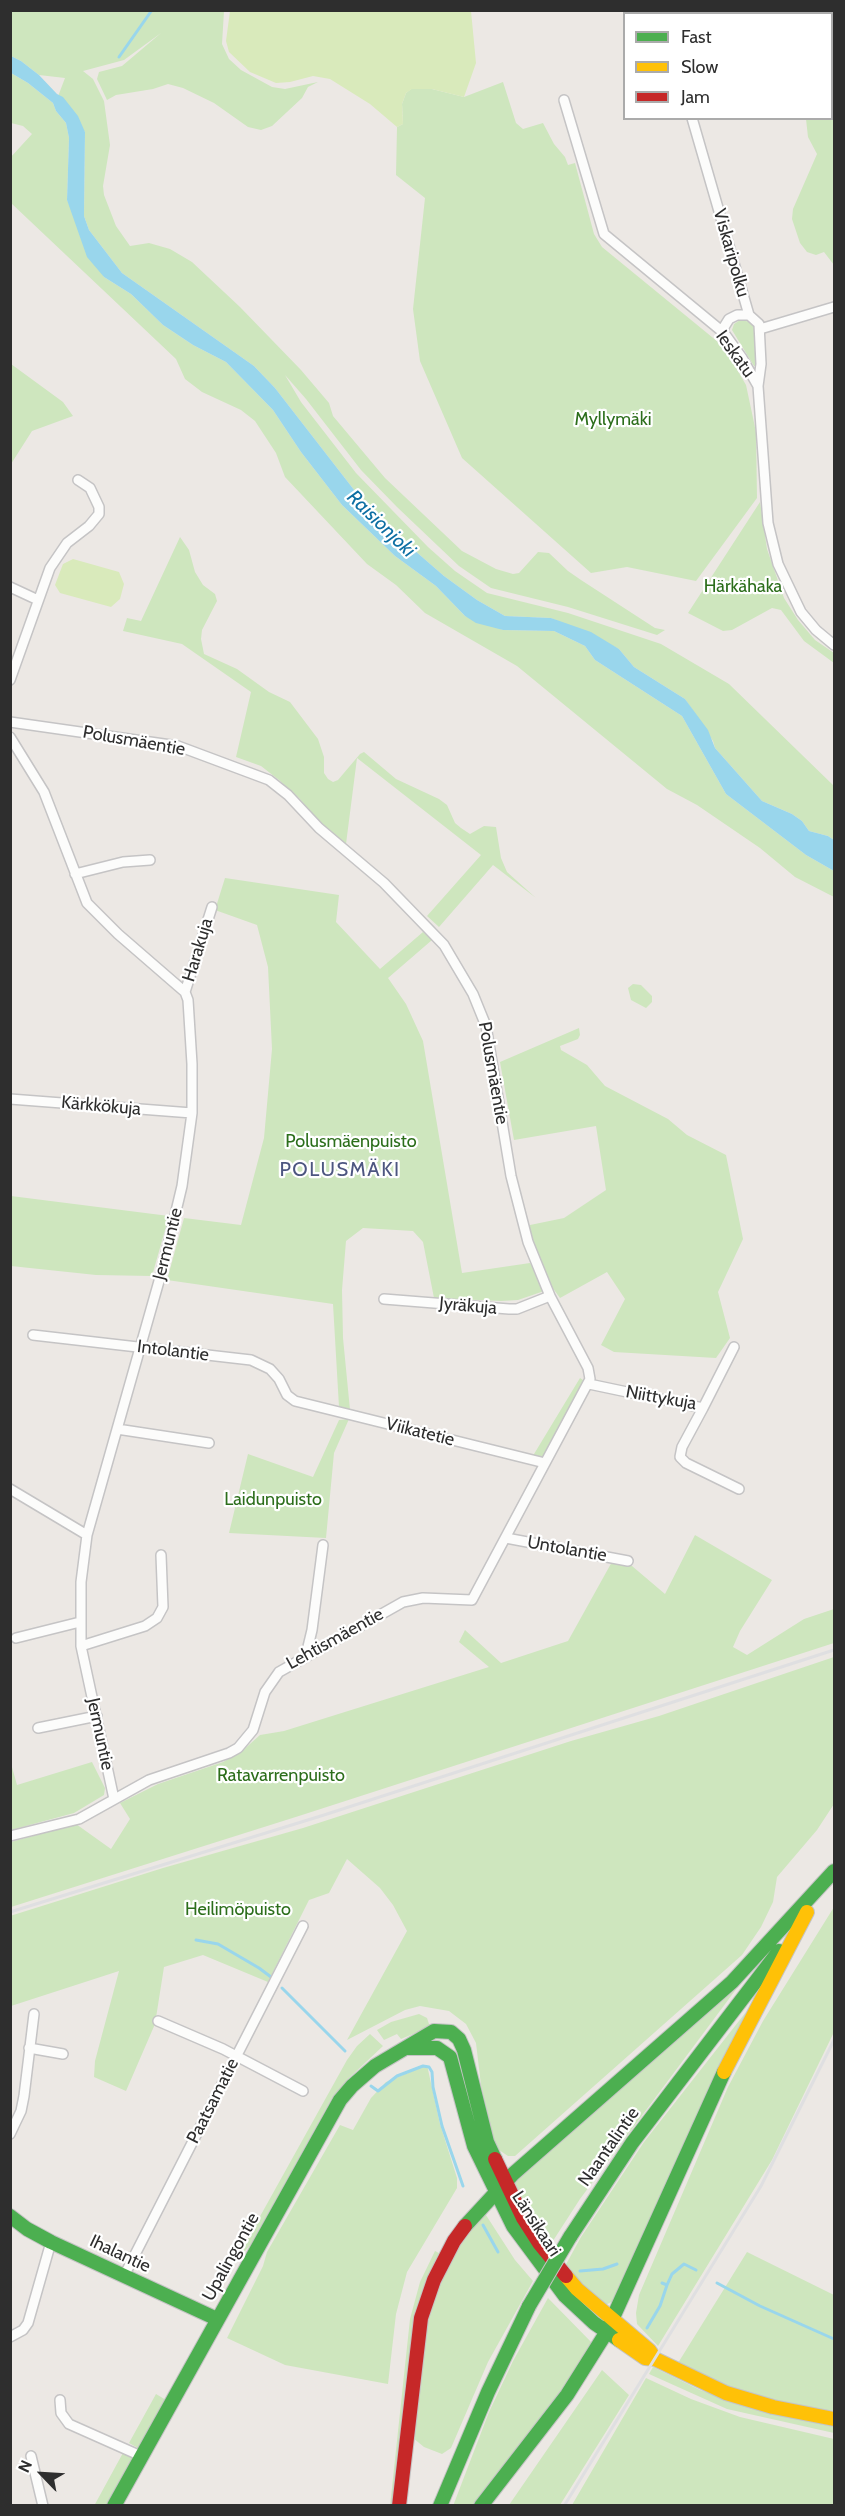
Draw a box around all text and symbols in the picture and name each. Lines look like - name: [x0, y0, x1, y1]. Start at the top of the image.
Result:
- legend: [623, 12, 833, 120]
- text: Fast: [681, 26, 712, 48]
- text: Slow: [681, 56, 718, 78]
- text: Jam: [681, 86, 710, 108]
- street label: Viskaripolku: [708, 206, 754, 300]
- street label: Ieskatu: [711, 326, 759, 382]
- park label: Myllymäki: [574, 409, 652, 431]
- water label: Raisionjoki: [342, 485, 420, 563]
- park label: Härkähaka: [704, 576, 782, 598]
- street label: Polusmäentie: [81, 721, 187, 761]
- street label: Harakuja: [178, 916, 218, 984]
- street label: Polusmäentie: [473, 1020, 513, 1126]
- street label: Kärkkökuja: [60, 1092, 142, 1120]
- park label: Polusmäenpuisto: [285, 1131, 417, 1153]
- district label: POLUSMÄKI: [279, 1158, 401, 1182]
- street label: Jermuntie: [149, 1206, 187, 1282]
- street label: Jyräkuja: [438, 1293, 498, 1319]
- street label: Intolantie: [136, 1336, 210, 1366]
- street label: Niittykuja: [624, 1381, 698, 1415]
- street label: Viikatetie: [383, 1413, 457, 1451]
- park label: Laidunpuisto: [224, 1489, 322, 1511]
- street label: Untolantie: [526, 1531, 608, 1567]
- street label: Lehtismäentie: [283, 1603, 387, 1675]
- street label: Jermuntie: [82, 1696, 118, 1772]
- park label: Ratavarrenpuisto: [217, 1765, 345, 1787]
- park label: Heilimöpuisto: [185, 1899, 291, 1921]
- street label: Paatsamatie: [182, 2055, 244, 2147]
- street label: Naantalintie: [574, 2103, 644, 2191]
- street label: Länsikaari: [507, 2187, 565, 2261]
- street label: Upalingontie: [198, 2209, 264, 2305]
- street label: Ihalantie: [86, 2231, 154, 2277]
- north arrow: [12, 2444, 72, 2504]
- text: N: [14, 2457, 36, 2475]

